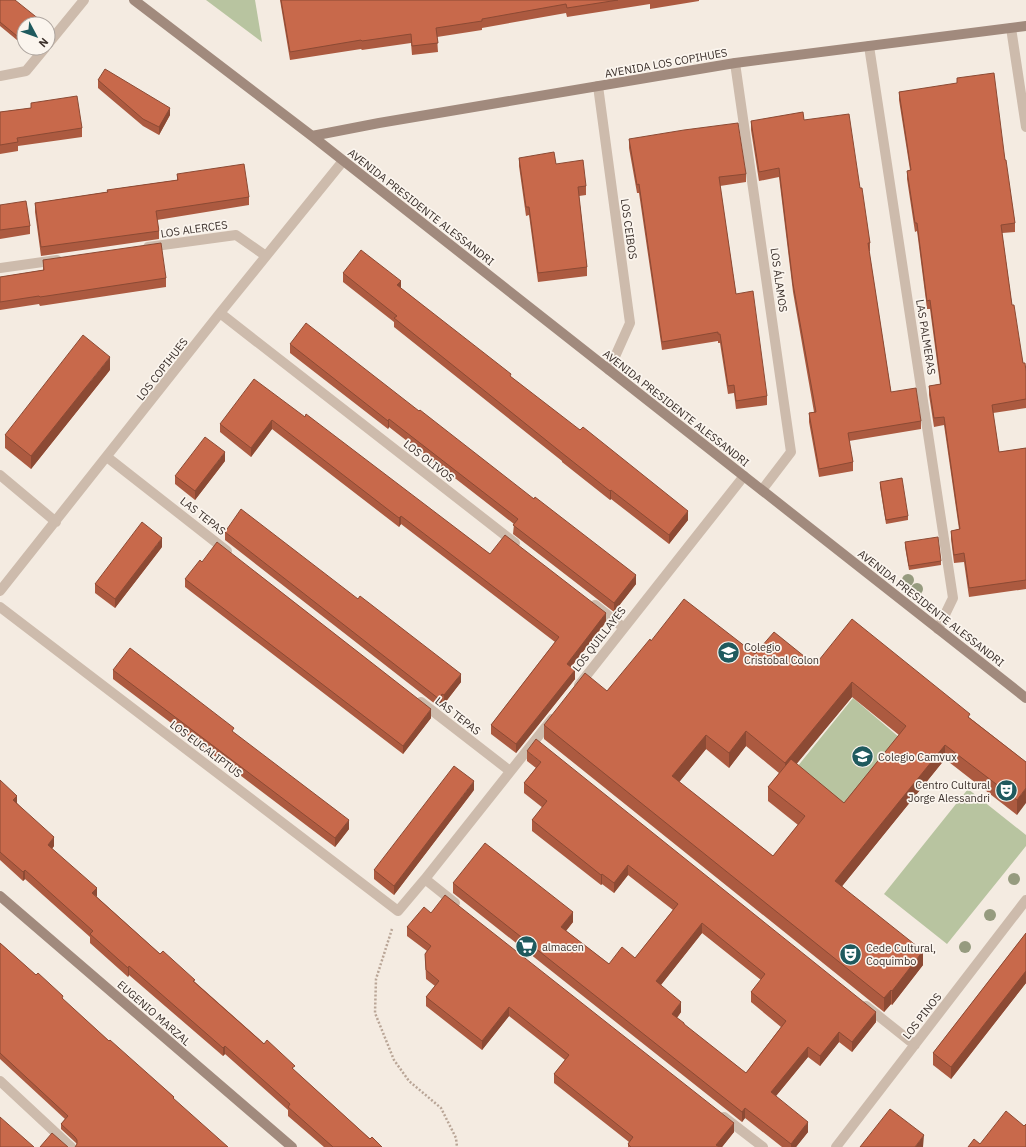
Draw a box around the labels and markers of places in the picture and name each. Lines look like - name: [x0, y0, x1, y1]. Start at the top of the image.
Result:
- school or university icon: Colegio Cristobal Colon: [716, 640, 742, 666]
- place label: Colegio Cristobal Colon: [744, 640, 819, 667]
- school or university icon: Colegio Camvux: [850, 744, 876, 770]
- place label: Colegio Camvux: [878, 750, 957, 764]
- place label: Centro Cultural Jorge Alessandri: [908, 778, 990, 805]
- theatre icon: Centro Cultural Jorge Alessandri: [993, 778, 1019, 804]
- supermarket icon: almacen: [514, 934, 540, 960]
- place label: almacen: [542, 940, 584, 954]
- theatre icon: Cede Cultural, Coquimbo: [837, 941, 863, 967]
- place label: Cede Cultural, Coquimbo: [866, 941, 936, 968]

